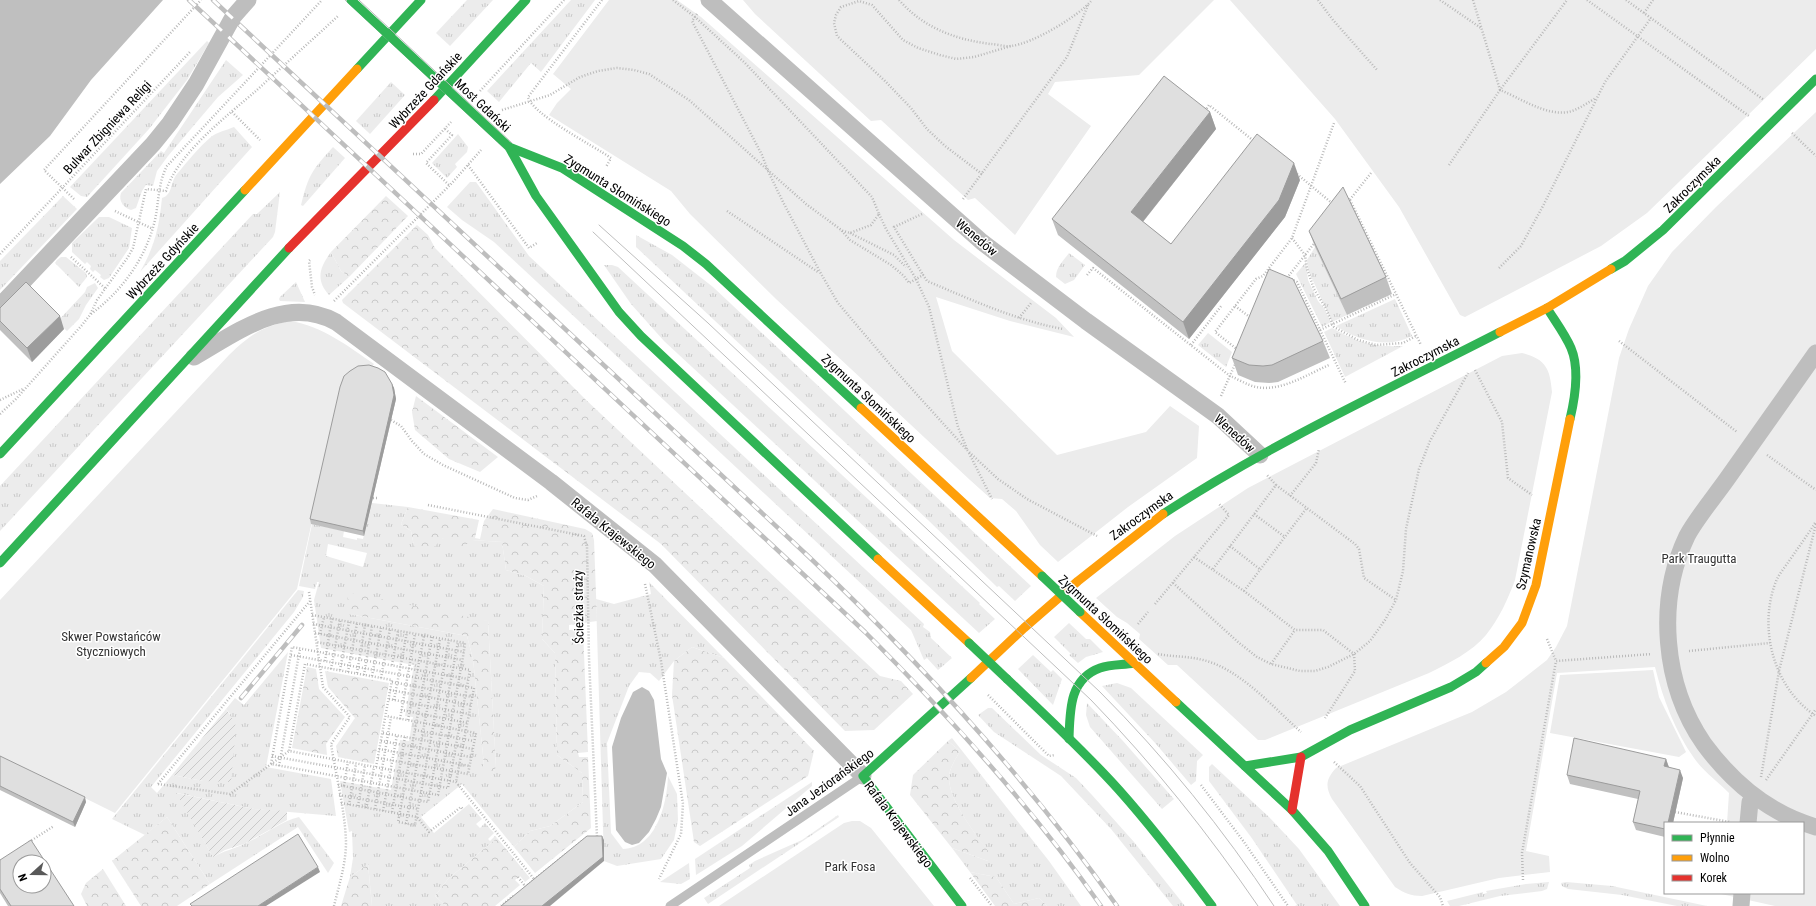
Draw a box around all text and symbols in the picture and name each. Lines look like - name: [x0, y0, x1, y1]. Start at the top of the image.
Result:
- street label: Wybrzeże Gdańskie: [386, 49, 465, 132]
- street label: Most Gdański: [452, 76, 514, 135]
- street label: Bulwar Zbigniewa Religi: [60, 78, 154, 177]
- street label: Zygmunta Słomińskiego: [562, 151, 674, 229]
- street label: Zakroczymska: [1661, 153, 1724, 216]
- street label: Wenedów: [953, 216, 1001, 259]
- street label: Wybrzeże Gdyńskie: [123, 220, 202, 303]
- street label: Zakroczymska: [1389, 333, 1462, 380]
- street label: Zygmunta Słomińskiego: [818, 351, 919, 446]
- street label: Wenedów: [1211, 411, 1259, 456]
- street label: Zakroczymska: [1107, 488, 1176, 543]
- street label: Rafała Krajewskiego: [568, 495, 659, 572]
- street label: Szymanowska: [1513, 517, 1544, 591]
- park label: Park Traugutta: [1661, 551, 1737, 566]
- street label: Ścieżka straży: [570, 570, 587, 644]
- street label: Zygmunta Słomińskiego: [1055, 572, 1156, 667]
- park label: Skwer Powstańców Styczniowych: [61, 629, 161, 659]
- street label: Jana Jeziorańskiego: [782, 745, 876, 820]
- street label: Rafała Krajewskiego: [861, 778, 936, 870]
- legend: [1664, 822, 1804, 894]
- text: Płynnie: [1700, 831, 1735, 845]
- text: Wolno: [1700, 851, 1730, 865]
- north arrow: [12, 854, 52, 894]
- park label: Park Fosa: [825, 859, 875, 874]
- text: Korek: [1700, 871, 1728, 885]
- text: N: [16, 872, 30, 883]

